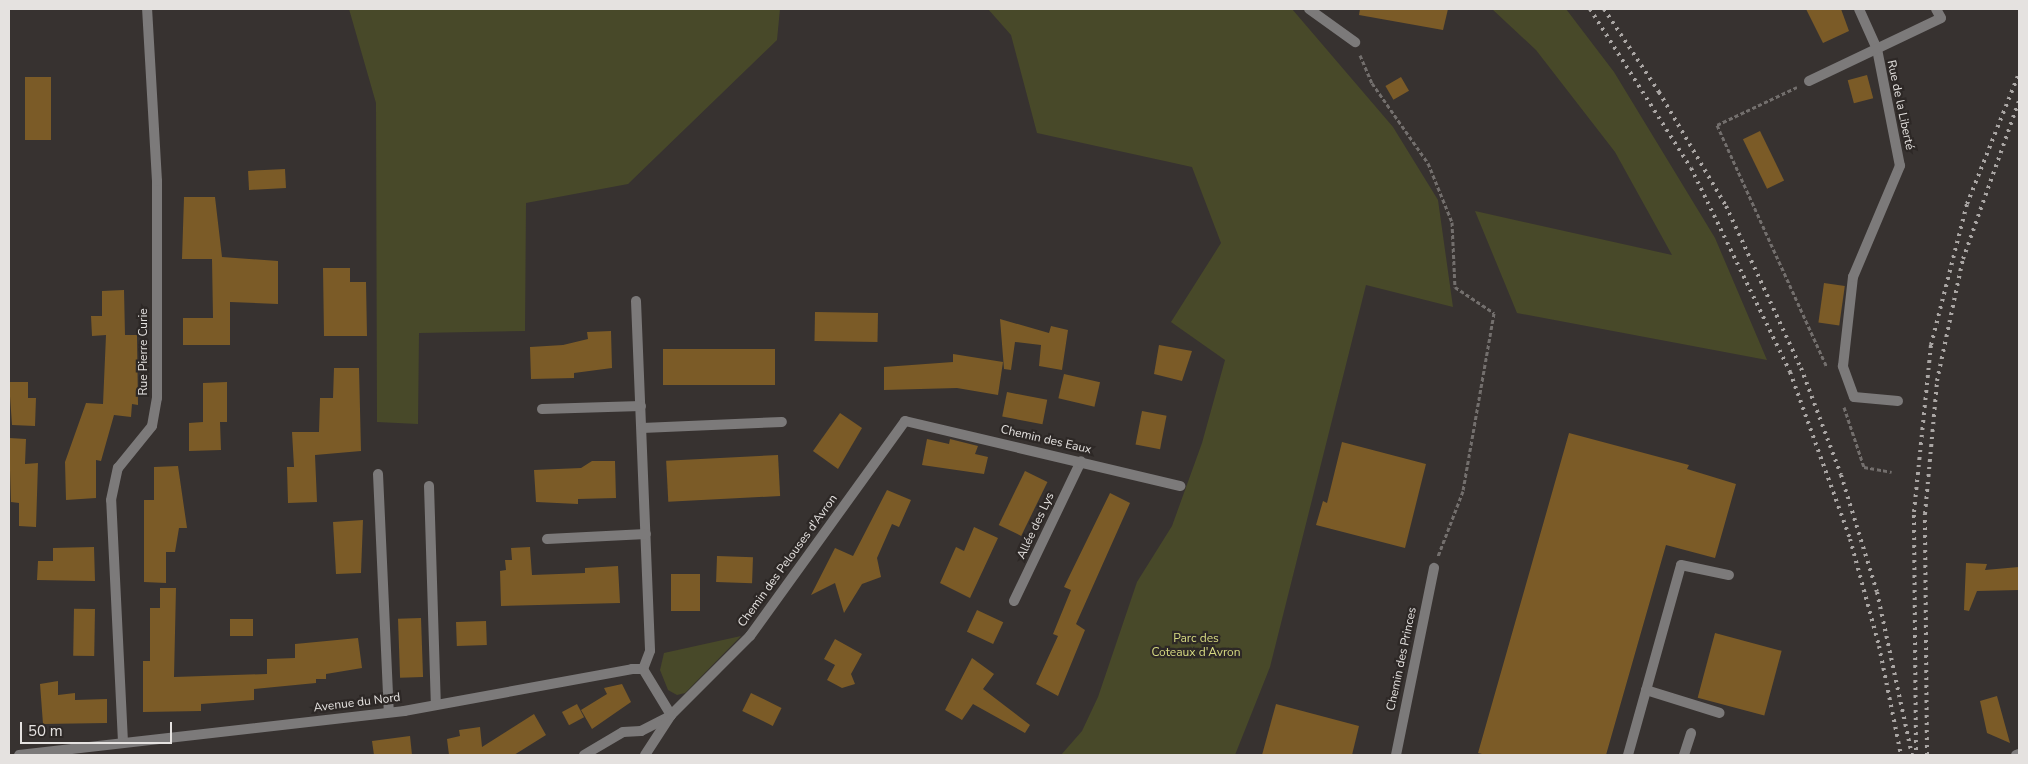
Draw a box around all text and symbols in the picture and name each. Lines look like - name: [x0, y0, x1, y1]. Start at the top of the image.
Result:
- street label: Rue de la Liberté: [1883, 59, 1917, 151]
- street label: Rue Pierre Curie: [137, 308, 151, 396]
- street label: Chemin des Eaux: [999, 423, 1093, 457]
- street label: Allée des Lys: [1014, 490, 1058, 562]
- street label: Chemin des Pelouses d'Avron: [735, 492, 841, 630]
- street label: Chemin des Princes: [1384, 606, 1420, 712]
- park label: Parc des Coteaux d'Avron: [1151, 632, 1241, 660]
- street label: Avenue du Nord: [313, 691, 401, 715]
- scale bar: [22, 712, 175, 744]
- text: 50 m: [28, 721, 63, 741]

